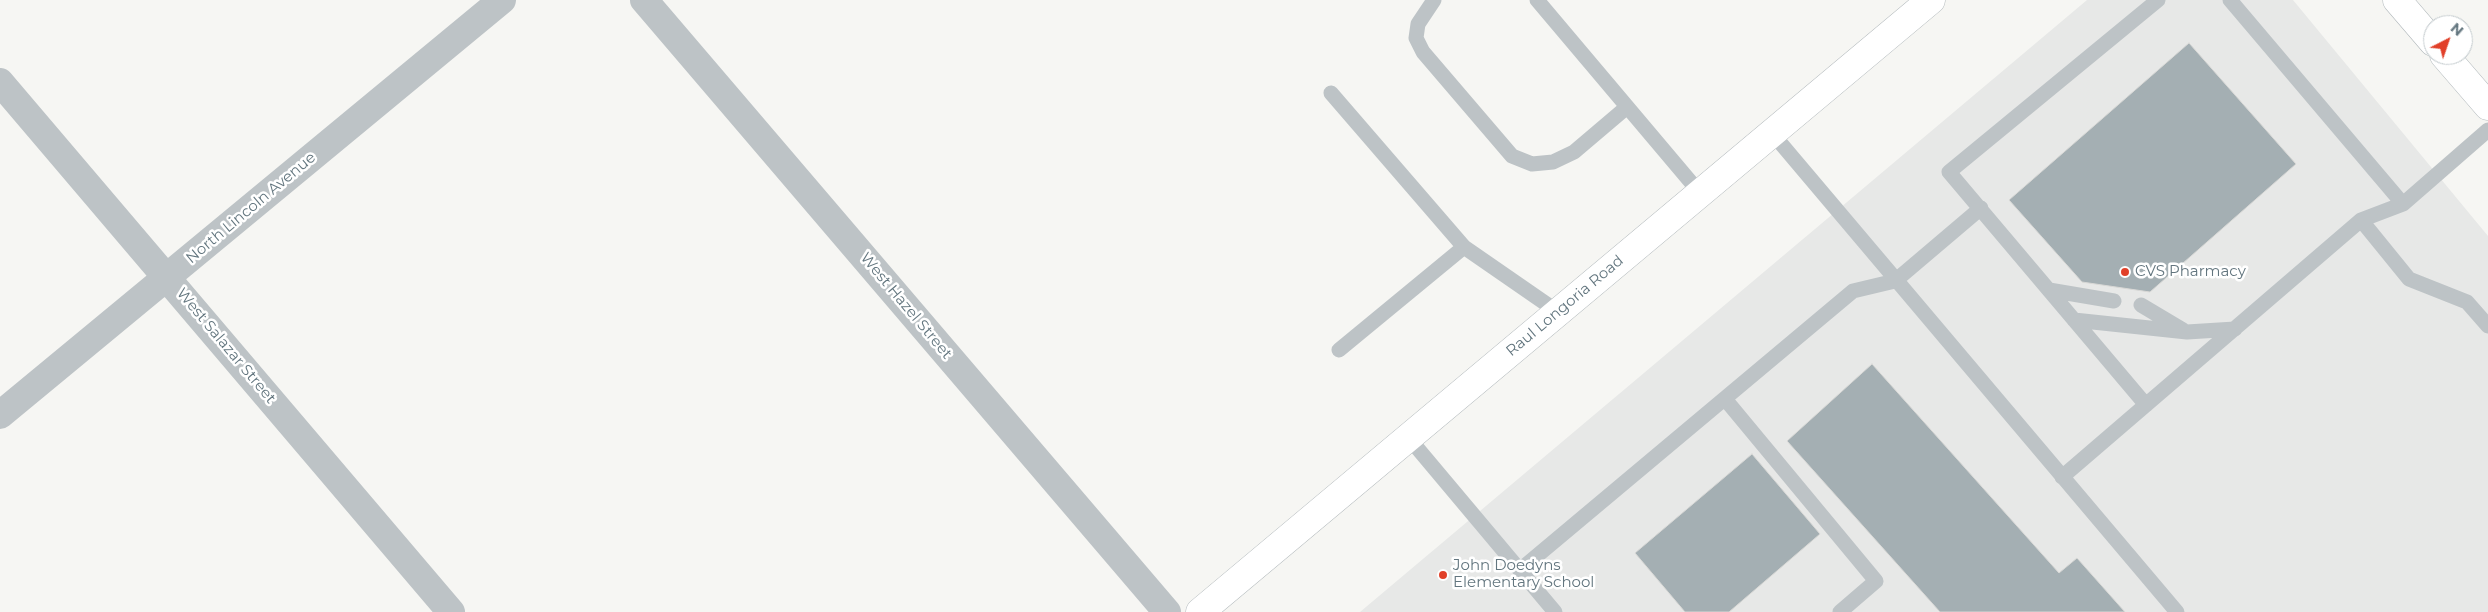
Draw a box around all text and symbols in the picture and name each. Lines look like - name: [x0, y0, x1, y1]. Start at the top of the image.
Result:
- north arrow: [2423, 15, 2473, 65]
- text: N: [2447, 19, 2467, 40]
- street label: North Lincoln Avenue: [183, 149, 319, 267]
- street label: West Hazel Street: [856, 249, 956, 363]
- street label: Raul Longoria Road: [1503, 252, 1627, 360]
- place label: CVS Pharmacy: [2135, 263, 2246, 281]
- marker: CVS Pharmacy: [2119, 266, 2131, 278]
- street label: West Salazar Street: [173, 285, 279, 407]
- place label: John Doedyns Elementary School: [1453, 557, 1594, 592]
- marker: John Doedyns Elementary School: [1437, 569, 1449, 581]

